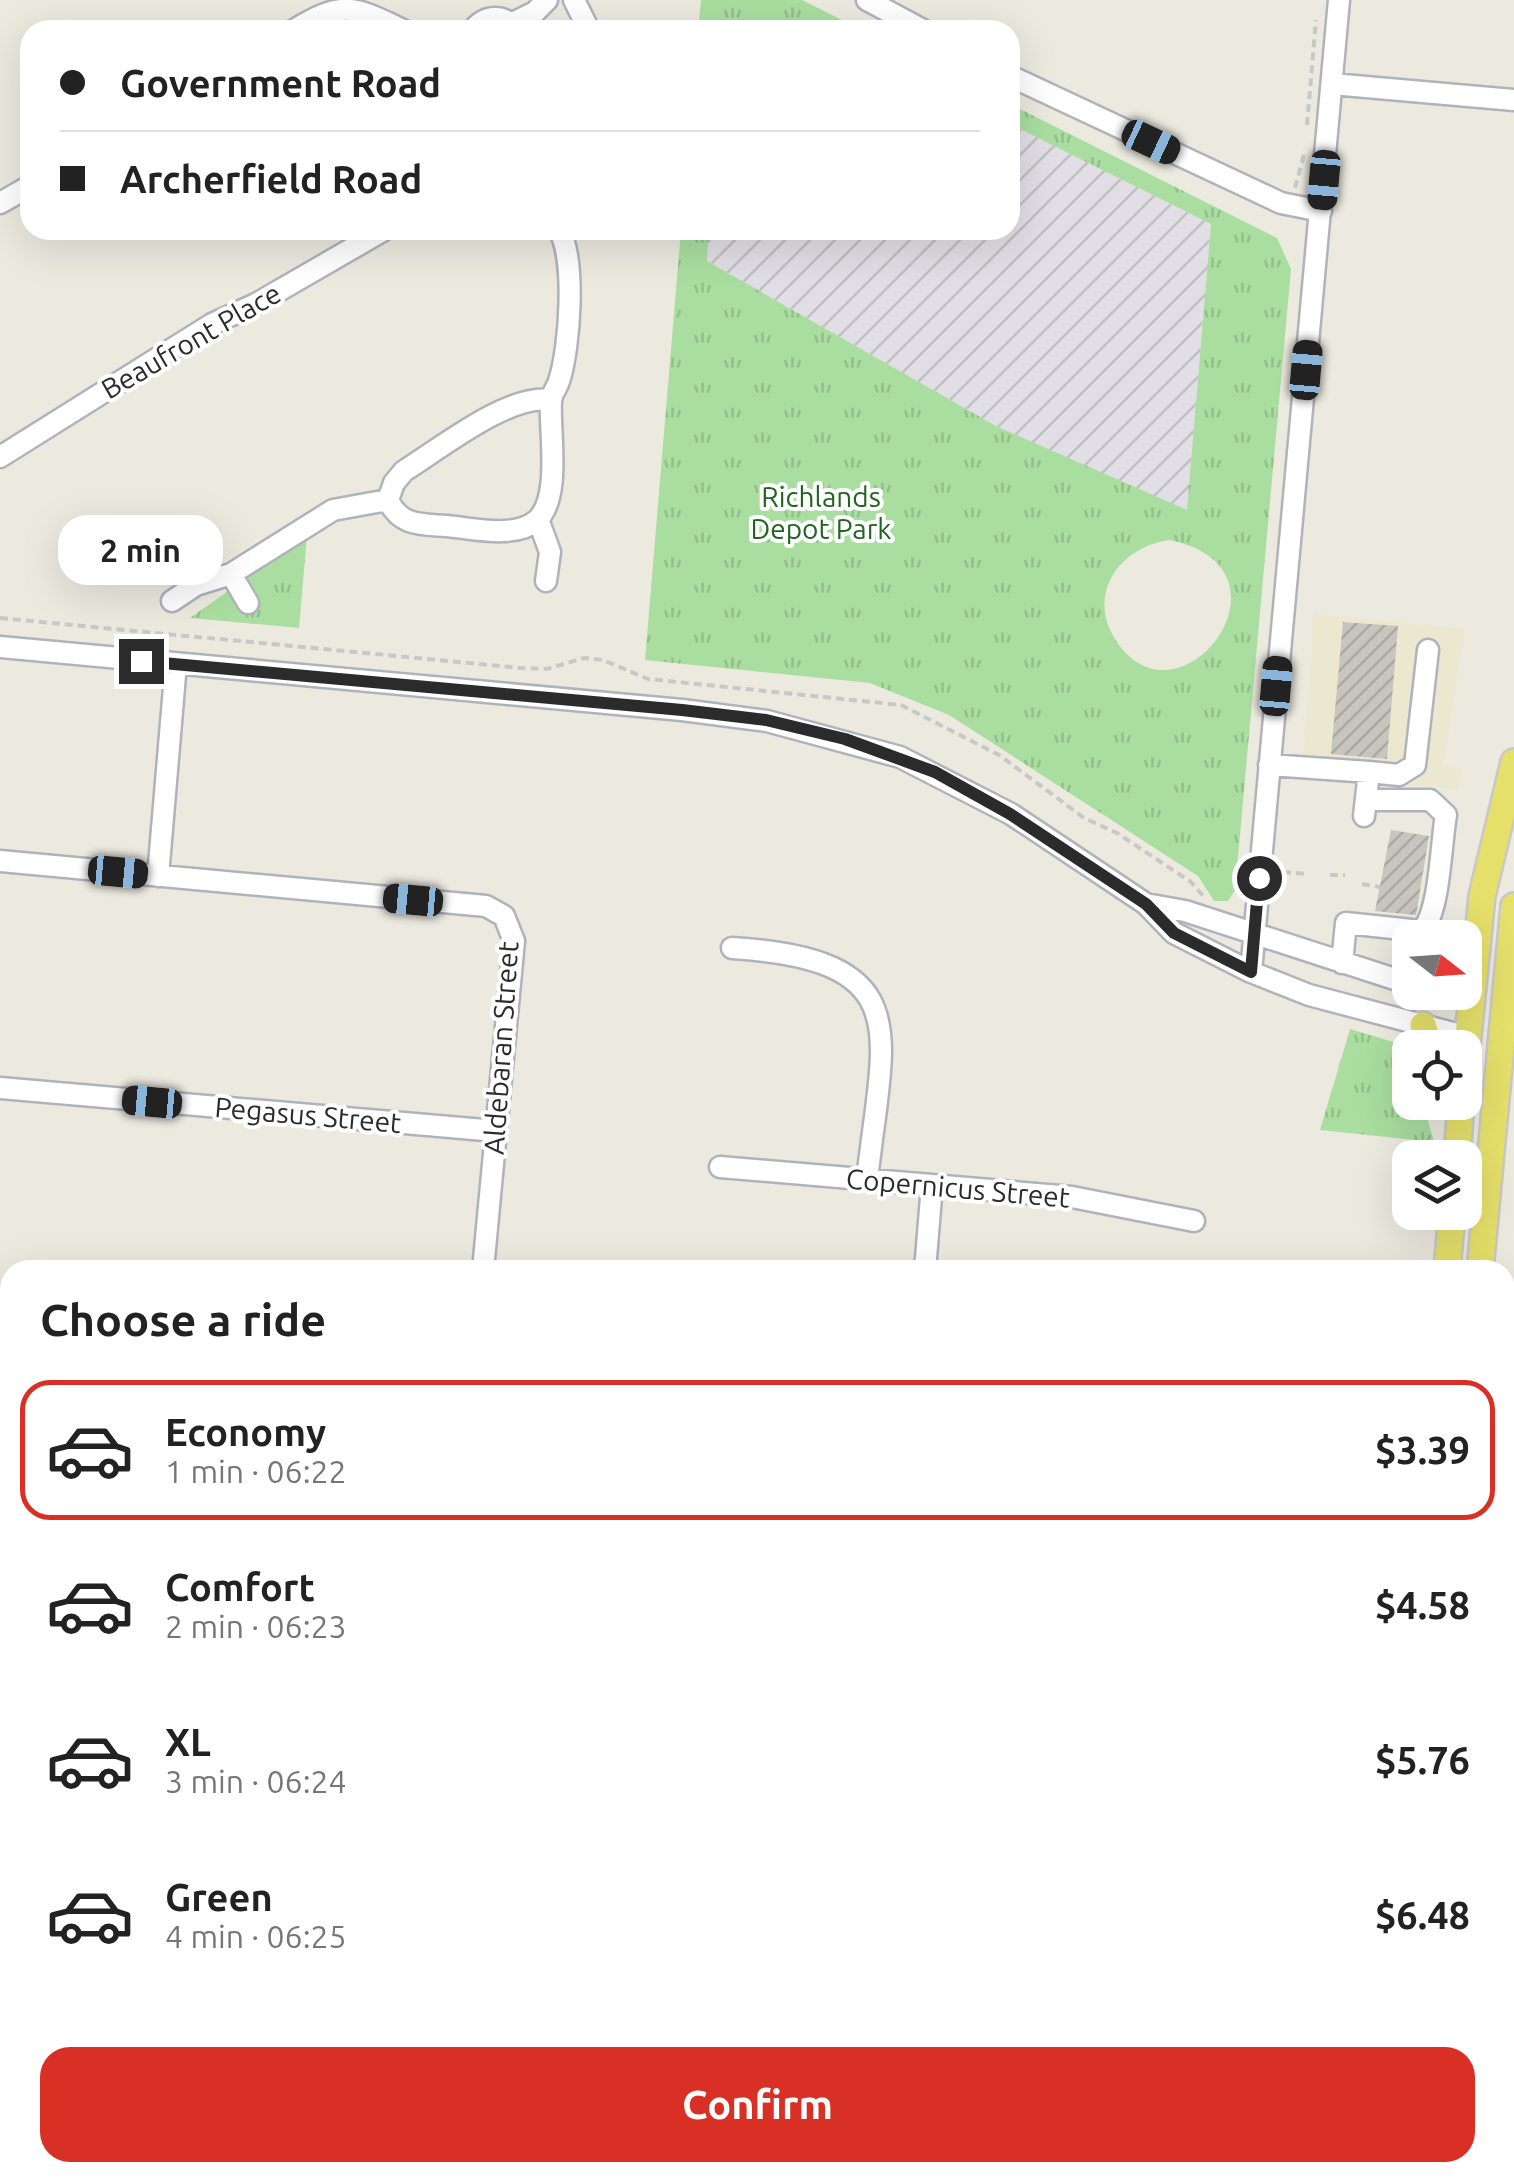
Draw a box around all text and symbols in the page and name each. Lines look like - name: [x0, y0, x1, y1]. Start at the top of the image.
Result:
- text: Government Road: [120, 62, 441, 104]
- car: [1117, 116, 1185, 168]
- car: [1306, 149, 1342, 211]
- text: Archerfield Road: [120, 158, 422, 200]
- street label: Beaufront Place: [96, 277, 286, 404]
- car: [1288, 339, 1324, 401]
- park label: Richlands Depot Park: [750, 481, 892, 544]
- callout: 2 min: [58, 516, 224, 586]
- text: 2 min: [100, 532, 181, 568]
- route end: [119, 639, 164, 684]
- car: [1258, 655, 1294, 717]
- car: [87, 854, 149, 890]
- route start: [1237, 856, 1282, 901]
- car: [382, 882, 444, 918]
- north arrow: [1392, 920, 1482, 1010]
- map controls: [1392, 920, 1482, 1230]
- street label: Aldebaran Street: [478, 940, 523, 1156]
- button: locate: [1392, 1030, 1482, 1120]
- car: [121, 1084, 183, 1120]
- street label: Pegasus Street: [214, 1091, 403, 1138]
- button: layers: [1392, 1140, 1482, 1230]
- street label: Copernicus Street: [845, 1162, 1071, 1213]
- text: Choose a ride: [40, 1294, 326, 1345]
- icon: car: [45, 1405, 135, 1495]
- text: Economy: [165, 1411, 326, 1453]
- text: $3.39: [1375, 1429, 1470, 1471]
- text: 1 min · 06:22: [165, 1453, 347, 1489]
- icon: car: [45, 1560, 135, 1650]
- text: Comfort: [165, 1566, 315, 1608]
- text: $4.58: [1375, 1584, 1470, 1626]
- text: 2 min · 06:23: [165, 1608, 347, 1644]
- icon: car: [45, 1715, 135, 1805]
- text: XL: [165, 1721, 211, 1763]
- text: $5.76: [1375, 1739, 1470, 1781]
- text: 3 min · 06:24: [165, 1763, 347, 1799]
- icon: car: [45, 1870, 135, 1960]
- text: Green: [165, 1876, 273, 1918]
- text: $6.48: [1375, 1894, 1470, 1936]
- text: 4 min · 06:25: [165, 1918, 347, 1954]
- button: Confirm: [40, 2047, 1475, 2162]

